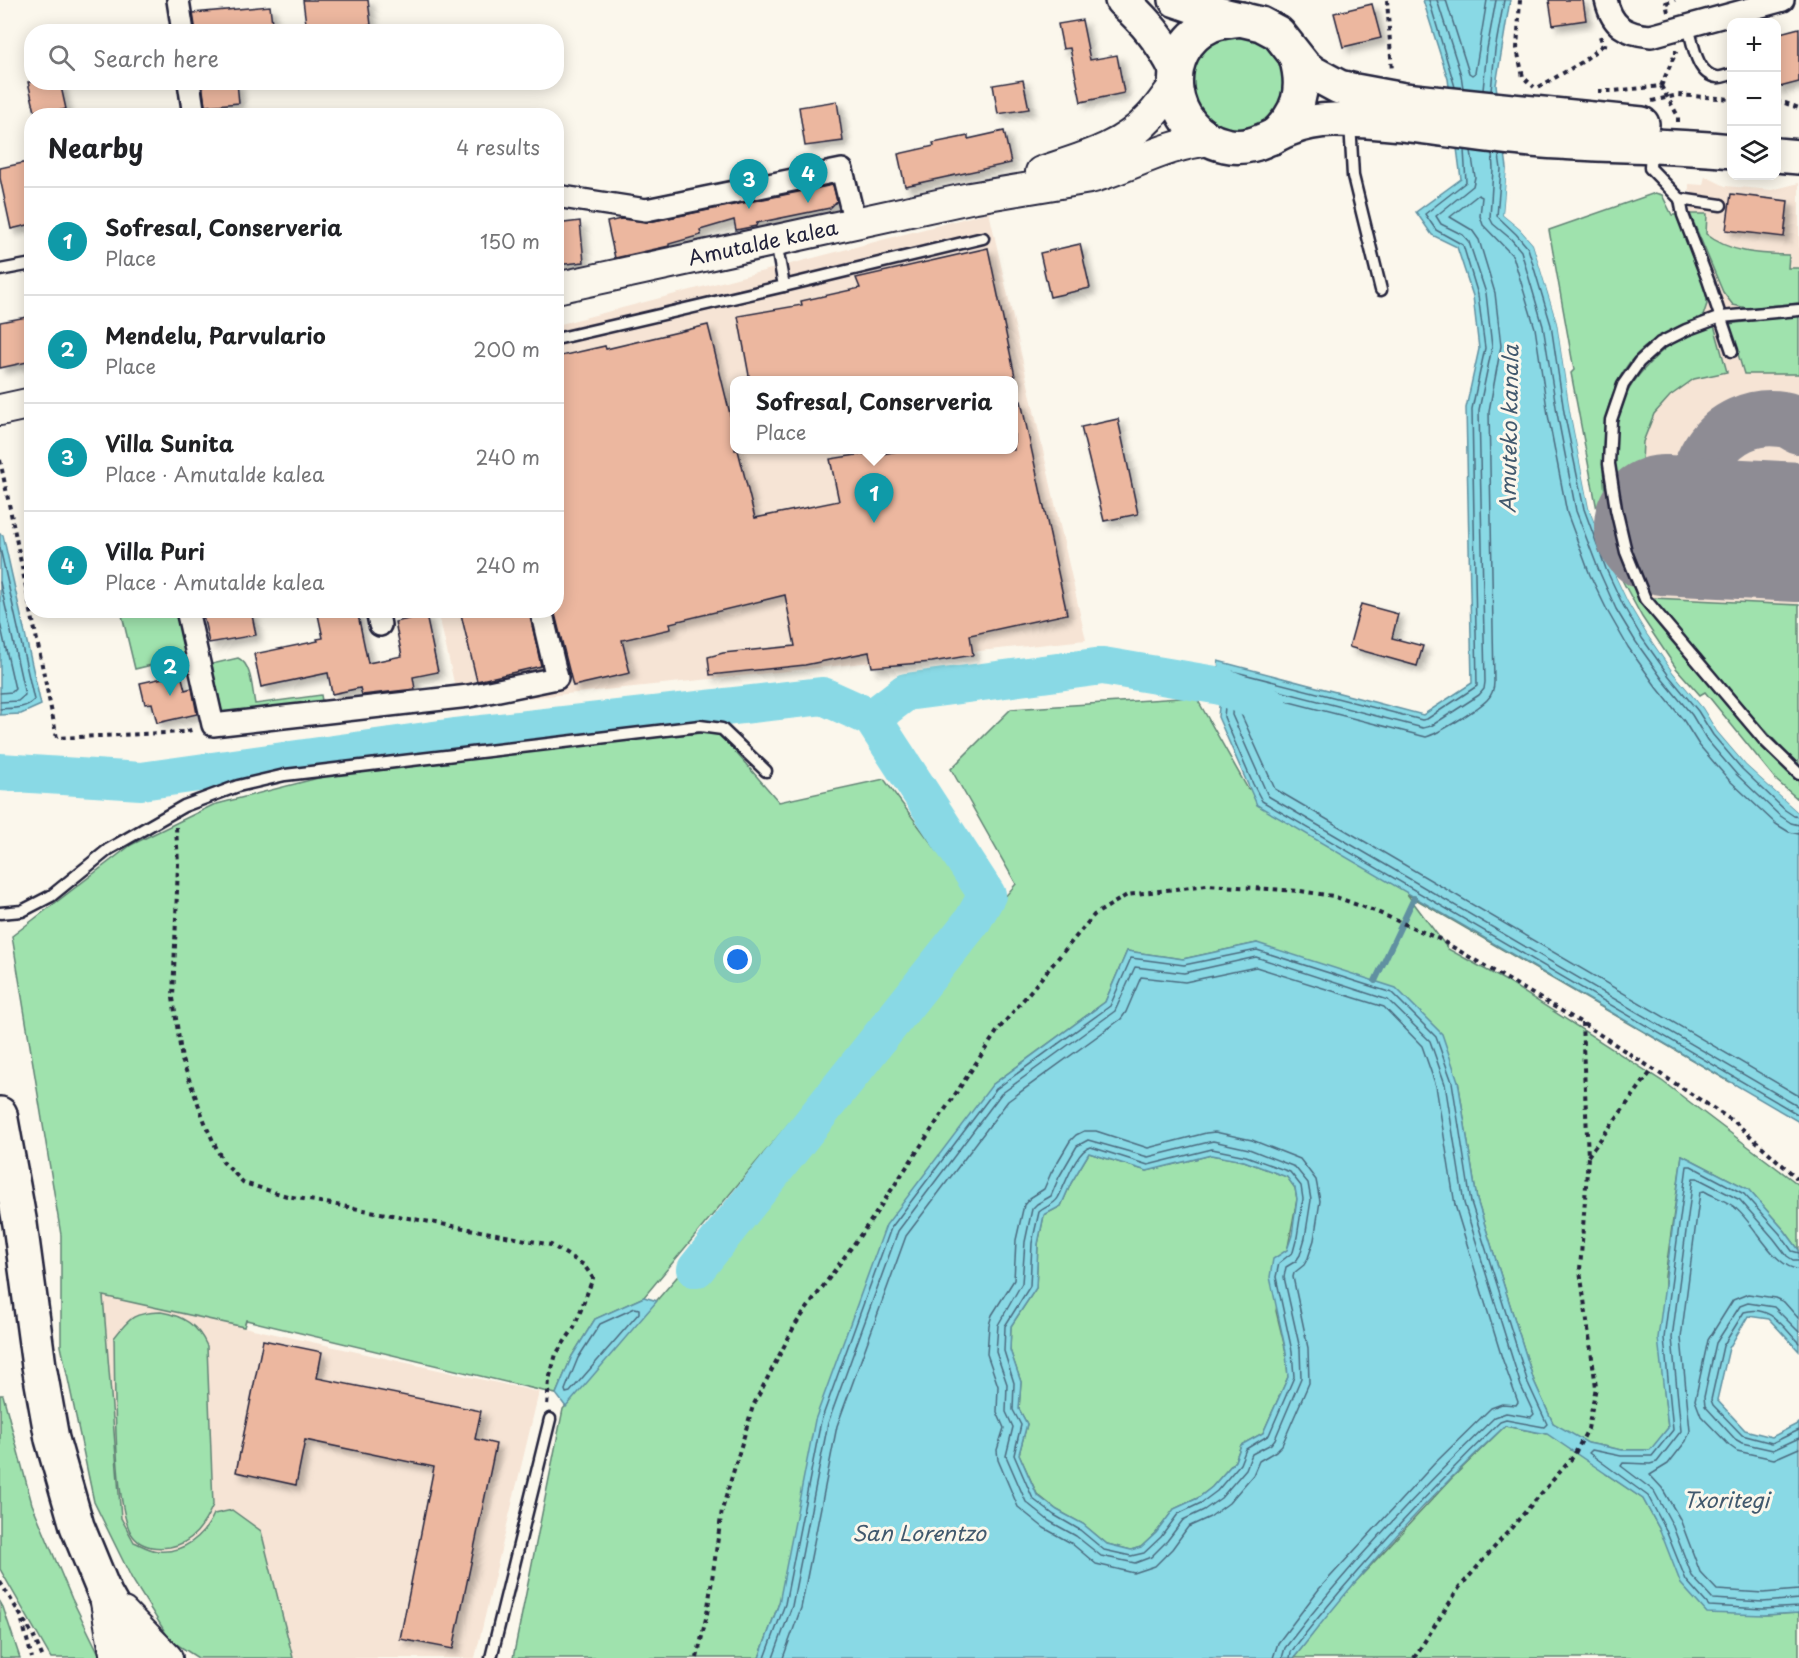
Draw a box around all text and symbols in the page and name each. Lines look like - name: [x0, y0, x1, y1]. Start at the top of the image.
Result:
- map controls: [1727, 18, 1781, 180]
- button: +: [1727, 18, 1781, 72]
- search box: [24, 24, 564, 90]
- icon: search: [45, 41, 78, 74]
- text: Search here: [93, 41, 219, 74]
- button: −: [1727, 72, 1781, 126]
- button: layers: [1727, 126, 1781, 180]
- text: Nearby: [48, 128, 143, 167]
- text: 4 results: [456, 132, 540, 162]
- pin: 4: [788, 154, 828, 203]
- pin: 3: [730, 160, 768, 209]
- text: Sofresal, Conserveria: [105, 210, 342, 243]
- street label: Amutalde kalea: [685, 212, 840, 273]
- text: 1: [63, 226, 72, 256]
- text: 150 m: [480, 226, 540, 256]
- text: Place: [105, 243, 156, 273]
- text: Mendelu, Parvulario: [105, 318, 326, 351]
- text: 2: [60, 334, 75, 364]
- text: 200 m: [473, 334, 540, 364]
- water label: Amuteko kanala: [1491, 344, 1525, 513]
- text: Place: [105, 351, 156, 381]
- popup: [730, 376, 1018, 454]
- text: Sofresal, Conserveria: [755, 384, 993, 417]
- text: Place: [755, 417, 806, 447]
- text: Villa Sunita: [105, 426, 234, 459]
- text: 3: [61, 442, 74, 472]
- text: 240 m: [475, 442, 540, 472]
- text: Place · Amutalde kalea: [105, 459, 325, 489]
- pin: 1: [854, 474, 894, 523]
- text: Villa Puri: [105, 534, 205, 567]
- text: 4: [61, 550, 74, 580]
- text: 240 m: [475, 550, 540, 580]
- text: Place · Amutalde kalea: [105, 567, 325, 597]
- pin: 2: [150, 646, 190, 696]
- your location: [723, 945, 752, 974]
- water label: Txoritegi: [1683, 1483, 1772, 1515]
- water label: San Lorentzo: [852, 1516, 987, 1548]

